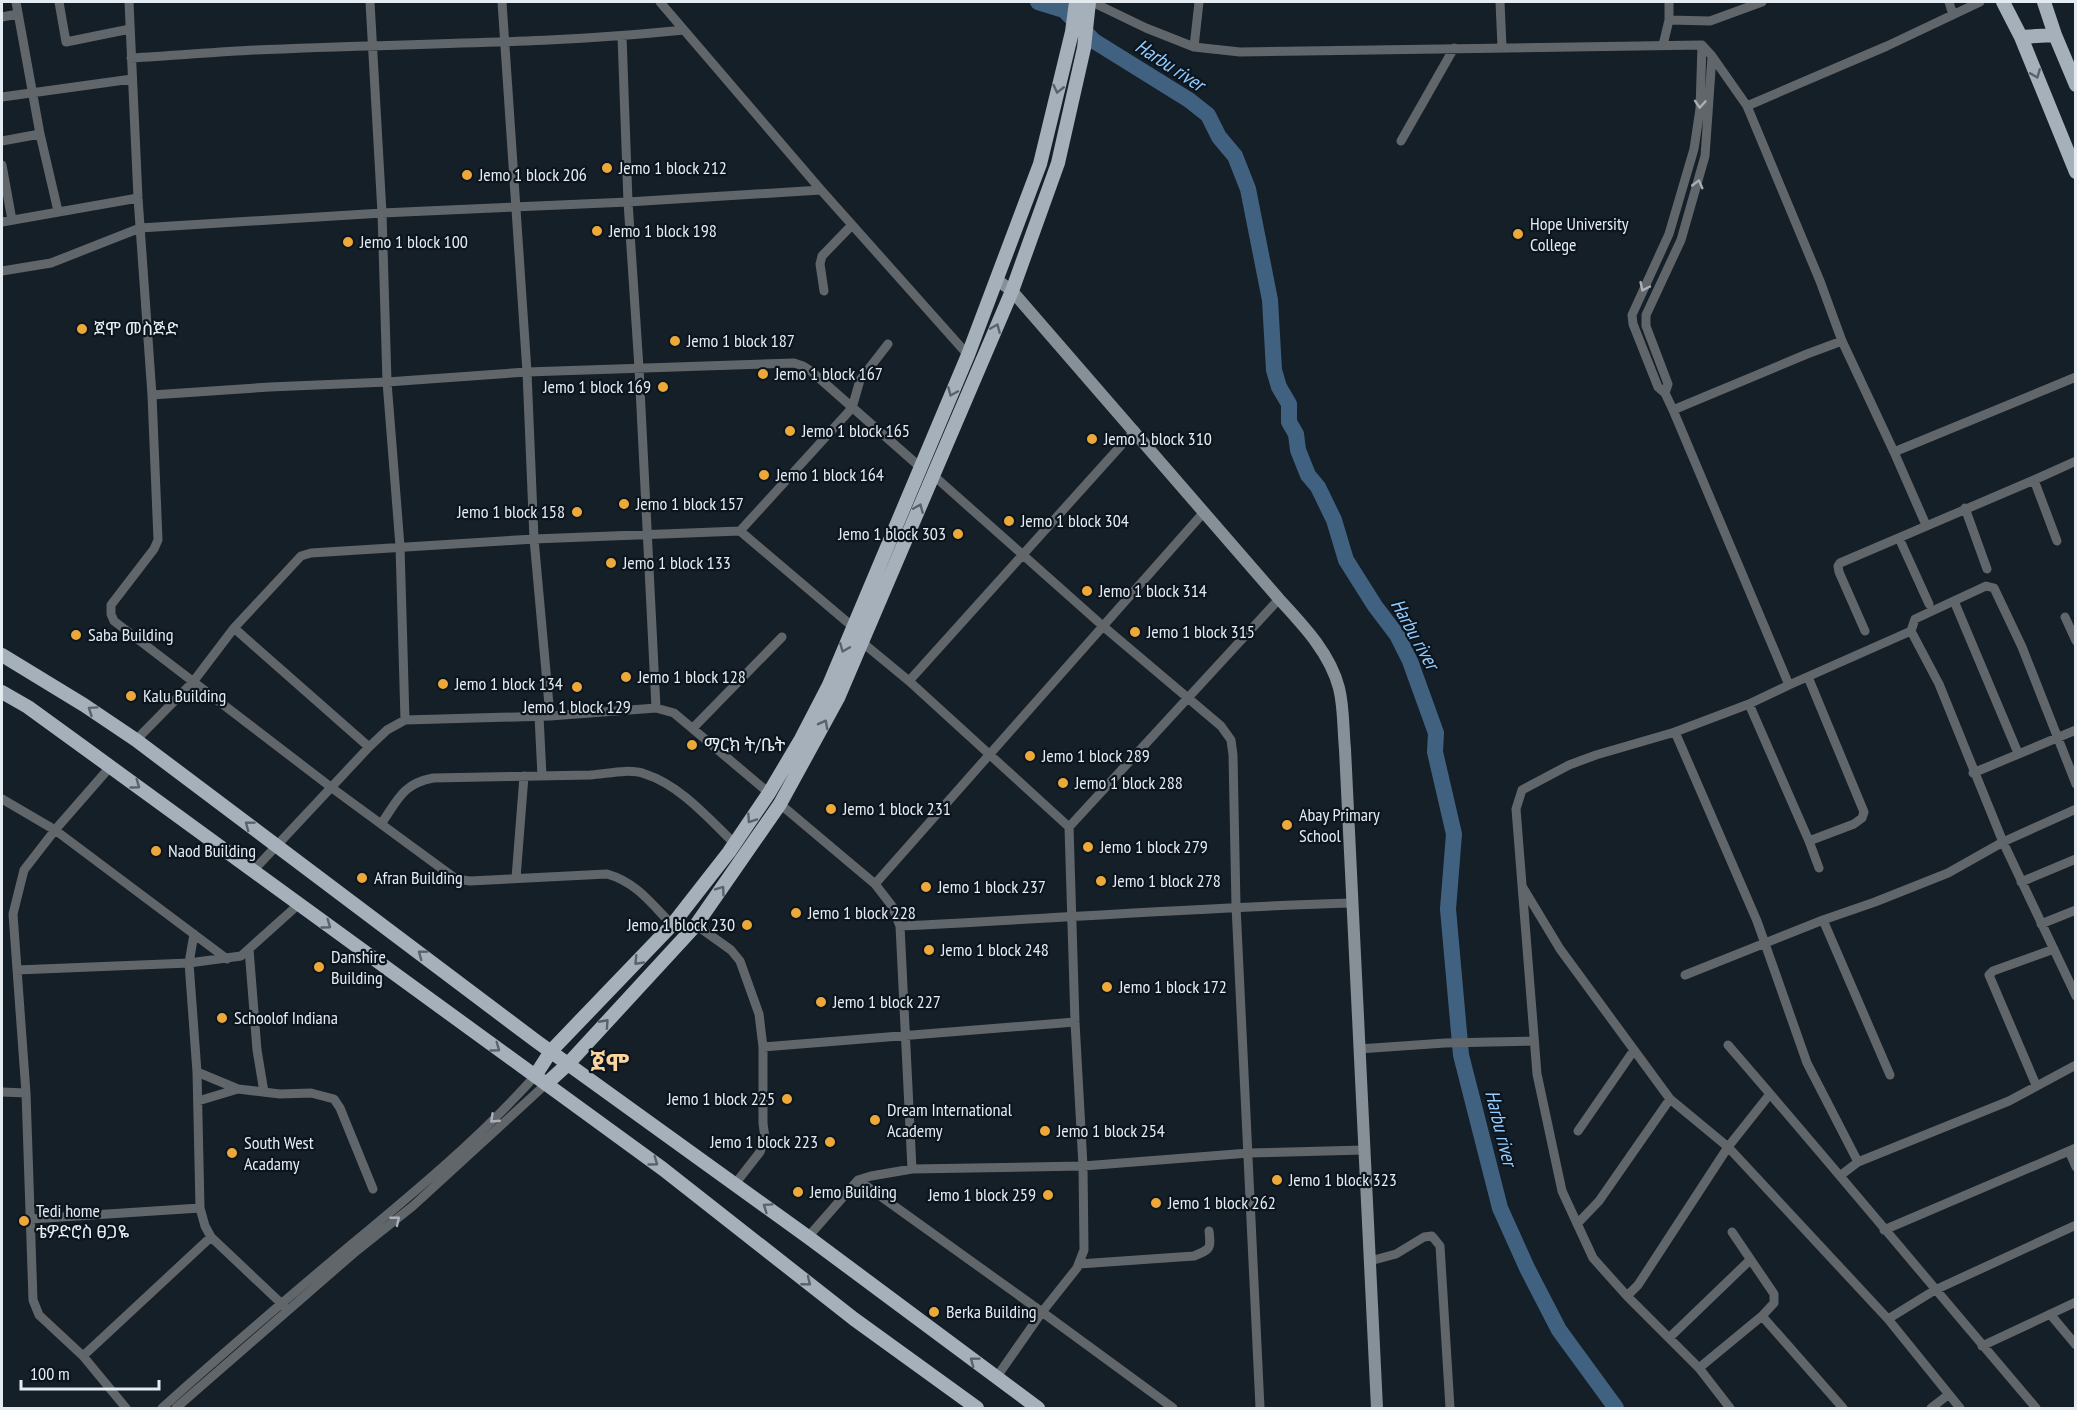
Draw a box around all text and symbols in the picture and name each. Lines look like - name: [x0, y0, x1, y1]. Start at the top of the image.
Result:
- water label: Harbu river: [1131, 33, 1212, 98]
- one-way arrow: [2029, 68, 2041, 79]
- one-way arrow: [1053, 84, 1066, 94]
- one-way arrow: [1693, 99, 1706, 108]
- place label: Jemo 1 block 212: [618, 156, 727, 179]
- marker: Jemo 1 block 212: [600, 161, 614, 175]
- place label: Jemo 1 block 206: [478, 163, 587, 186]
- marker: Jemo 1 block 206: [460, 168, 474, 182]
- one-way arrow: [1690, 179, 1703, 189]
- place label: Hope University College: [1530, 212, 1629, 256]
- place label: Jemo 1 block 198: [608, 219, 717, 242]
- marker: Jemo 1 block 198: [590, 224, 604, 238]
- marker: Hope University College: [1511, 227, 1525, 241]
- place label: Jemo 1 block 100: [359, 230, 468, 253]
- marker: Jemo 1 block 100: [341, 235, 355, 249]
- one-way arrow: [1640, 280, 1652, 291]
- place label: ጀሞ መስጅድ: [94, 317, 179, 340]
- marker: ጀሞ መስጅድ: [75, 322, 89, 336]
- one-way arrow: [989, 324, 1001, 335]
- place label: Jemo 1 block 187: [686, 329, 795, 352]
- marker: Jemo 1 block 187: [668, 334, 682, 348]
- place label: Jemo 1 block 167: [774, 362, 883, 385]
- marker: Jemo 1 block 167: [756, 367, 770, 381]
- place label: Jemo 1 block 169: [542, 375, 651, 398]
- marker: Jemo 1 block 169: [656, 380, 670, 394]
- one-way arrow: [948, 385, 960, 396]
- place label: Jemo 1 block 165: [801, 419, 910, 442]
- marker: Jemo 1 block 165: [783, 424, 797, 438]
- place label: Jemo 1 block 310: [1103, 427, 1212, 450]
- marker: Jemo 1 block 310: [1085, 432, 1099, 446]
- place label: Jemo 1 block 164: [775, 463, 884, 486]
- marker: Jemo 1 block 164: [757, 468, 771, 482]
- place label: Jemo 1 block 157: [635, 492, 744, 515]
- marker: Jemo 1 block 157: [617, 497, 631, 511]
- place label: Jemo 1 block 158: [456, 500, 565, 523]
- one-way arrow: [912, 503, 924, 514]
- marker: Jemo 1 block 158: [570, 505, 584, 519]
- place label: Jemo 1 block 304: [1020, 509, 1129, 532]
- marker: Jemo 1 block 304: [1002, 514, 1016, 528]
- place label: Jemo 1 block 303: [837, 522, 946, 545]
- marker: Jemo 1 block 303: [951, 527, 965, 541]
- place label: Jemo 1 block 133: [622, 551, 731, 574]
- marker: Jemo 1 block 133: [604, 556, 618, 570]
- place label: Jemo 1 block 314: [1098, 579, 1207, 602]
- marker: Jemo 1 block 314: [1080, 584, 1094, 598]
- water label: Harbu river: [1385, 594, 1446, 676]
- place label: Jemo 1 block 315: [1146, 620, 1255, 643]
- place label: Saba Building: [88, 623, 174, 646]
- marker: Jemo 1 block 315: [1128, 625, 1142, 639]
- marker: Saba Building: [69, 628, 83, 642]
- one-way arrow: [839, 642, 851, 653]
- place label: Jemo 1 block 128: [637, 665, 746, 688]
- marker: Jemo 1 block 128: [619, 670, 633, 684]
- place label: Jemo 1 block 134: [454, 672, 563, 695]
- marker: Jemo 1 block 134: [436, 677, 450, 691]
- marker: Jemo 1 block 129: [570, 680, 584, 694]
- place label: Kalu Building: [143, 684, 226, 707]
- marker: Kalu Building: [124, 689, 138, 703]
- place label: Jemo 1 block 129: [522, 695, 631, 718]
- one-way arrow: [87, 706, 98, 717]
- one-way arrow: [816, 720, 828, 731]
- place label: ማርክ ት/ቤት: [704, 733, 786, 756]
- marker: ማርክ ት/ቤት: [685, 738, 699, 752]
- place label: Jemo 1 block 289: [1041, 744, 1150, 767]
- marker: Jemo 1 block 289: [1023, 749, 1037, 763]
- place label: Jemo 1 block 288: [1074, 771, 1183, 794]
- marker: Jemo 1 block 288: [1056, 776, 1070, 790]
- one-way arrow: [129, 778, 140, 789]
- place label: Jemo 1 block 231: [842, 797, 951, 820]
- marker: Jemo 1 block 231: [824, 802, 838, 816]
- place label: Abay Primary School: [1299, 803, 1380, 847]
- one-way arrow: [747, 813, 758, 824]
- marker: Abay Primary School: [1280, 818, 1294, 832]
- one-way arrow: [245, 821, 256, 832]
- place label: Jemo 1 block 279: [1099, 835, 1208, 858]
- place label: Naod Building: [168, 839, 256, 862]
- marker: Jemo 1 block 279: [1081, 840, 1095, 854]
- marker: Naod Building: [149, 844, 163, 858]
- place label: Afran Building: [374, 866, 463, 889]
- place label: Jemo 1 block 278: [1112, 869, 1221, 892]
- marker: Afran Building: [355, 871, 369, 885]
- marker: Jemo 1 block 278: [1094, 874, 1108, 888]
- place label: Jemo 1 block 237: [937, 875, 1046, 898]
- marker: Jemo 1 block 237: [919, 880, 933, 894]
- one-way arrow: [714, 885, 725, 896]
- place label: Jemo 1 block 228: [807, 901, 916, 924]
- marker: Jemo 1 block 228: [789, 906, 803, 920]
- place label: Jemo 1 block 230: [626, 913, 735, 936]
- one-way arrow: [320, 917, 331, 928]
- marker: Jemo 1 block 230: [740, 918, 754, 932]
- place label: Jemo 1 block 248: [940, 938, 1049, 961]
- marker: Jemo 1 block 248: [922, 943, 936, 957]
- place label: Danshire Building: [331, 945, 386, 989]
- one-way arrow: [418, 951, 429, 962]
- one-way arrow: [634, 954, 645, 965]
- marker: Danshire Building: [312, 960, 326, 974]
- place label: Jemo 1 block 172: [1118, 975, 1227, 998]
- marker: Jemo 1 block 172: [1100, 980, 1114, 994]
- place label: Jemo 1 block 227: [832, 990, 941, 1013]
- marker: Jemo 1 block 227: [814, 995, 828, 1009]
- place label: Schoolof Indiana: [234, 1006, 338, 1029]
- marker: Schoolof Indiana: [215, 1011, 229, 1025]
- one-way arrow: [598, 1019, 609, 1030]
- one-way arrow: [489, 1040, 500, 1051]
- district label: ጀሞ: [590, 1047, 630, 1078]
- place label: Jemo 1 block 225: [666, 1087, 775, 1110]
- water label: Harbu river: [1479, 1087, 1524, 1171]
- marker: Jemo 1 block 225: [780, 1092, 794, 1106]
- place label: Dream International Academy: [887, 1098, 1013, 1142]
- one-way arrow: [491, 1111, 502, 1122]
- marker: Dream International Academy: [868, 1113, 882, 1127]
- place label: Jemo 1 block 254: [1056, 1119, 1165, 1142]
- marker: Jemo 1 block 254: [1038, 1124, 1052, 1138]
- place label: Jemo 1 block 223: [709, 1130, 818, 1153]
- place label: South West Acadamy: [244, 1131, 314, 1175]
- marker: Jemo 1 block 223: [823, 1135, 837, 1149]
- marker: South West Acadamy: [225, 1146, 239, 1160]
- one-way arrow: [647, 1155, 658, 1166]
- place label: Jemo 1 block 323: [1288, 1168, 1397, 1191]
- marker: Jemo 1 block 323: [1270, 1173, 1284, 1187]
- place label: Jemo Building: [809, 1180, 897, 1203]
- place label: Jemo 1 block 259: [927, 1183, 1036, 1206]
- marker: Jemo Building: [791, 1185, 805, 1199]
- marker: Jemo 1 block 259: [1041, 1188, 1055, 1202]
- place label: Jemo 1 block 262: [1167, 1191, 1276, 1214]
- marker: Jemo 1 block 262: [1149, 1196, 1163, 1210]
- place label: Tedi home ቴዎድሮስ ፀጋዬ: [36, 1199, 130, 1243]
- one-way arrow: [762, 1203, 773, 1214]
- marker: Tedi home ቴዎድሮስ ፀጋዬ: [17, 1214, 31, 1228]
- one-way arrow: [389, 1216, 400, 1227]
- one-way arrow: [801, 1274, 812, 1285]
- place label: Berka Building: [946, 1300, 1037, 1323]
- marker: Berka Building: [927, 1305, 941, 1319]
- scale bar: [21, 1353, 159, 1391]
- one-way arrow: [970, 1357, 981, 1368]
- text: 100 m: [30, 1362, 70, 1385]

